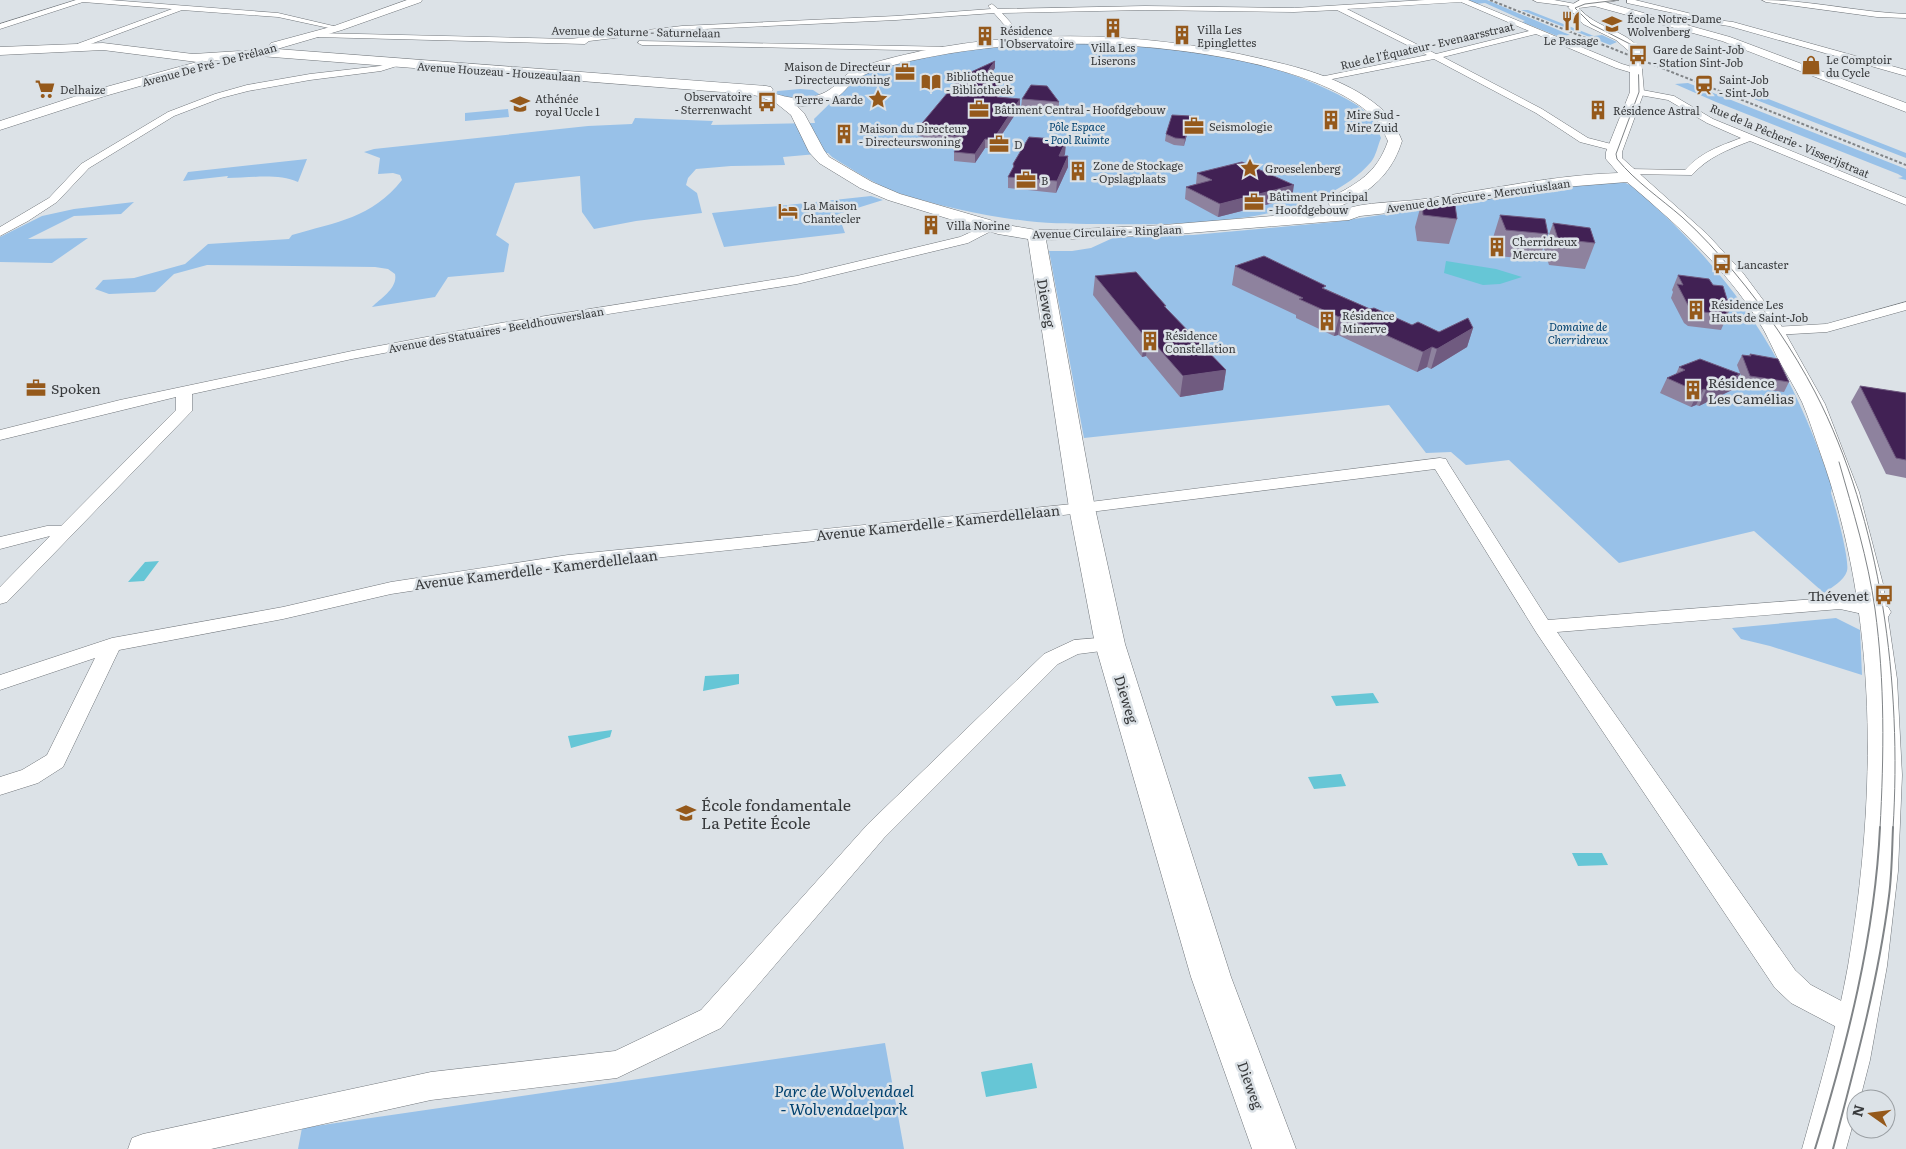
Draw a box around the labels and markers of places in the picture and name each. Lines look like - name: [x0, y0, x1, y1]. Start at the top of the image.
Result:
- restaurant icon: Le Passage: [1560, 10, 1582, 32]
- place label: École Notre-Dame Wolvenberg: [1627, 10, 1722, 39]
- school or university icon: École Notre-Dame Wolvenberg: [1601, 13, 1623, 35]
- building icon: Villa Les Liserons: [1102, 17, 1124, 39]
- place label: Villa Les Epinglettes: [1197, 21, 1256, 50]
- place label: Résidence l'Observatoire: [1000, 22, 1074, 51]
- building icon: Villa Les Epinglettes: [1171, 24, 1193, 46]
- building icon: Résidence l'Observatoire: [974, 25, 996, 47]
- place label: Le Passage: [1544, 32, 1599, 48]
- place label: Villa Les Liserons: [1091, 39, 1135, 68]
- place label: Gare de Saint-Job - Station Sint-Job: [1653, 41, 1745, 70]
- bus stop icon: Gare de Saint-Job - Station Sint-Job: [1627, 44, 1649, 66]
- place label: Le Comptoir du Cycle: [1826, 51, 1893, 80]
- shop icon: Le Comptoir du Cycle: [1800, 54, 1822, 76]
- place label: Maison de Directeur - Directeurswoning: [784, 58, 891, 87]
- office icon: Maison de Directeur - Directeurswoning: [894, 61, 916, 83]
- place label: Bibliothèque - Bibliotheek: [946, 68, 1014, 97]
- library icon: Bibliothèque - Bibliotheek: [920, 71, 942, 93]
- place label: Saint-Job - Sint-Job: [1719, 71, 1769, 100]
- station icon: Saint-Job - Sint-Job: [1693, 74, 1715, 96]
- supermarket icon: Delhaize: [34, 78, 56, 100]
- place label: Delhaize: [60, 81, 106, 97]
- place label: Observatoire - Sterrenwacht: [675, 88, 753, 117]
- place icon: Terre - Aarde: [867, 88, 889, 110]
- place label: Athénée royal Uccle 1: [535, 90, 600, 119]
- bus stop icon: Observatoire - Sterrenwacht: [756, 91, 778, 113]
- place label: Terre - Aarde: [794, 91, 863, 107]
- school or university icon: Athénée royal Uccle 1: [509, 93, 531, 115]
- office icon: Bâtiment Central - Hoofdgebouw: [968, 98, 990, 120]
- building icon: Résidence Astral: [1587, 99, 1609, 121]
- place label: Bâtiment Central - Hoofdgebouw: [994, 101, 1166, 117]
- place label: Résidence Astral: [1613, 102, 1700, 118]
- place label: Mire Sud - Mire Zuid: [1346, 106, 1400, 135]
- building icon: Mire Sud - Mire Zuid: [1320, 109, 1342, 131]
- office icon: Seismologie: [1183, 115, 1205, 137]
- place label: Seismologie: [1209, 118, 1273, 134]
- place label: Maison du Directeur - Directeurswoning: [859, 120, 967, 149]
- building icon: Maison du Directeur - Directeurswoning: [833, 123, 855, 145]
- office icon: D: [988, 133, 1010, 155]
- place label: D: [1014, 136, 1022, 152]
- place label: Zone de Stockage - Opslagplaats: [1093, 157, 1183, 186]
- place icon: Groeselenberg: [1239, 157, 1261, 179]
- building icon: Zone de Stockage - Opslagplaats: [1067, 160, 1089, 182]
- place label: Groeselenberg: [1265, 160, 1341, 176]
- office icon: B: [1015, 169, 1037, 191]
- place label: B: [1041, 172, 1048, 188]
- place label: Bâtiment Principal - Hoofdgebouw: [1269, 188, 1368, 217]
- office icon: Bâtiment Principal - Hoofdgebouw: [1243, 191, 1265, 213]
- place label: La Maison Chantecler: [803, 197, 861, 226]
- hotel icon: La Maison Chantecler: [777, 200, 799, 222]
- building icon: Villa Norine: [920, 214, 942, 236]
- place label: Villa Norine: [946, 217, 1010, 233]
- place label: Cherridreux Mercure: [1512, 233, 1578, 262]
- building icon: Cherridreux Mercure: [1486, 236, 1508, 258]
- bus stop icon: Lancaster: [1711, 253, 1733, 275]
- place label: Lancaster: [1737, 256, 1789, 272]
- place label: Résidence Les Hauts de Saint-Job: [1711, 296, 1808, 325]
- building icon: Résidence Les Hauts de Saint-Job: [1685, 299, 1707, 321]
- place label: Résidence Minerve: [1342, 307, 1395, 336]
- building icon: Résidence Minerve: [1316, 310, 1338, 332]
- place label: Résidence Constellation: [1165, 327, 1236, 356]
- building icon: Résidence Constellation: [1139, 330, 1161, 352]
- place label: Résidence Les Camélias: [1708, 372, 1794, 408]
- office icon: Spoken: [25, 377, 47, 399]
- place label: Spoken: [51, 378, 101, 398]
- building icon: Résidence Les Camélias: [1682, 379, 1704, 401]
- bus stop icon: Thévenet: [1873, 584, 1895, 606]
- place label: Thévenet: [1808, 585, 1869, 605]
- place label: École fondamentale La Petite École: [701, 792, 851, 834]
- school or university icon: École fondamentale La Petite École: [675, 802, 697, 824]

